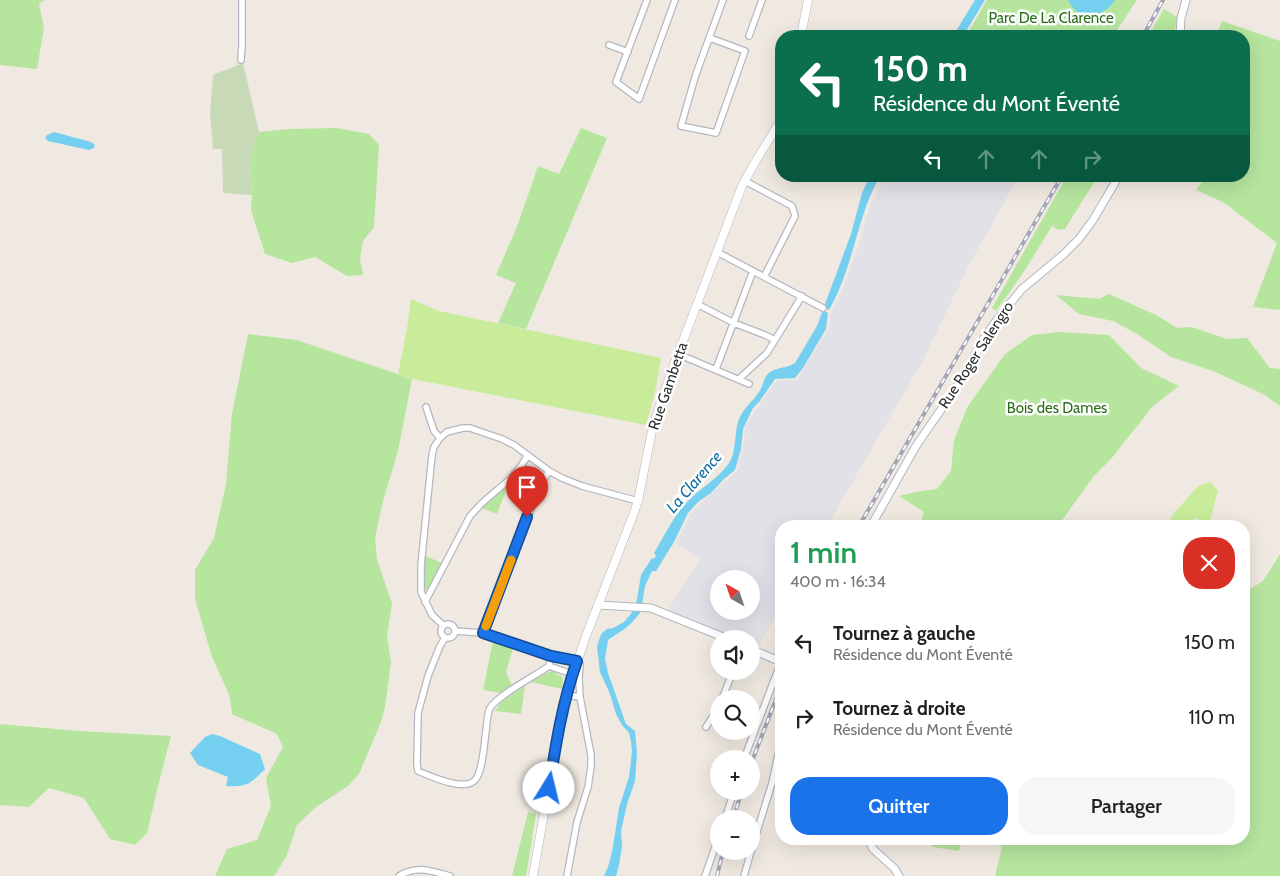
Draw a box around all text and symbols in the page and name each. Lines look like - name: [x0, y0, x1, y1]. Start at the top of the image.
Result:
- park label: Parc De La Clarence: [988, 9, 1114, 27]
- text: 150 m: [873, 47, 968, 90]
- icon: left: [790, 50, 855, 115]
- text: Résidence du Mont Éventé: [873, 90, 1120, 117]
- icon: left: [919, 145, 947, 173]
- icon: ahead: [972, 145, 1000, 173]
- icon: ahead: [1025, 145, 1053, 173]
- icon: right: [1078, 145, 1106, 173]
- street label: Rue Roger Salengro: [935, 298, 1017, 412]
- street label: Rue Gambetta: [645, 339, 692, 432]
- park label: Bois des Dames: [1007, 399, 1107, 417]
- water label: La Clarence: [662, 447, 726, 517]
- pin: [506, 466, 548, 517]
- icon: arrive: [513, 473, 541, 501]
- text: 1 min: [790, 534, 857, 571]
- button: close: [1183, 537, 1235, 589]
- north arrow: [710, 570, 760, 620]
- map controls: [710, 570, 760, 860]
- text: 400 m · 16:34: [790, 572, 886, 591]
- text: Tournez à gauche: [833, 622, 975, 645]
- icon: left: [790, 629, 818, 657]
- button: sound: [710, 630, 760, 680]
- text: 150 m: [1184, 631, 1235, 654]
- text: Résidence du Mont Éventé: [833, 645, 1013, 664]
- button: search: [710, 690, 760, 740]
- text: Tournez à droite: [833, 697, 966, 720]
- icon: right: [790, 704, 818, 732]
- text: 110 m: [1188, 706, 1235, 729]
- text: Résidence du Mont Éventé: [833, 720, 1013, 739]
- button: +: [710, 750, 760, 800]
- position arrow: [522, 761, 574, 813]
- button: Quitter: [790, 777, 1008, 835]
- button: Partager: [1018, 777, 1235, 835]
- button: −: [710, 810, 760, 860]

